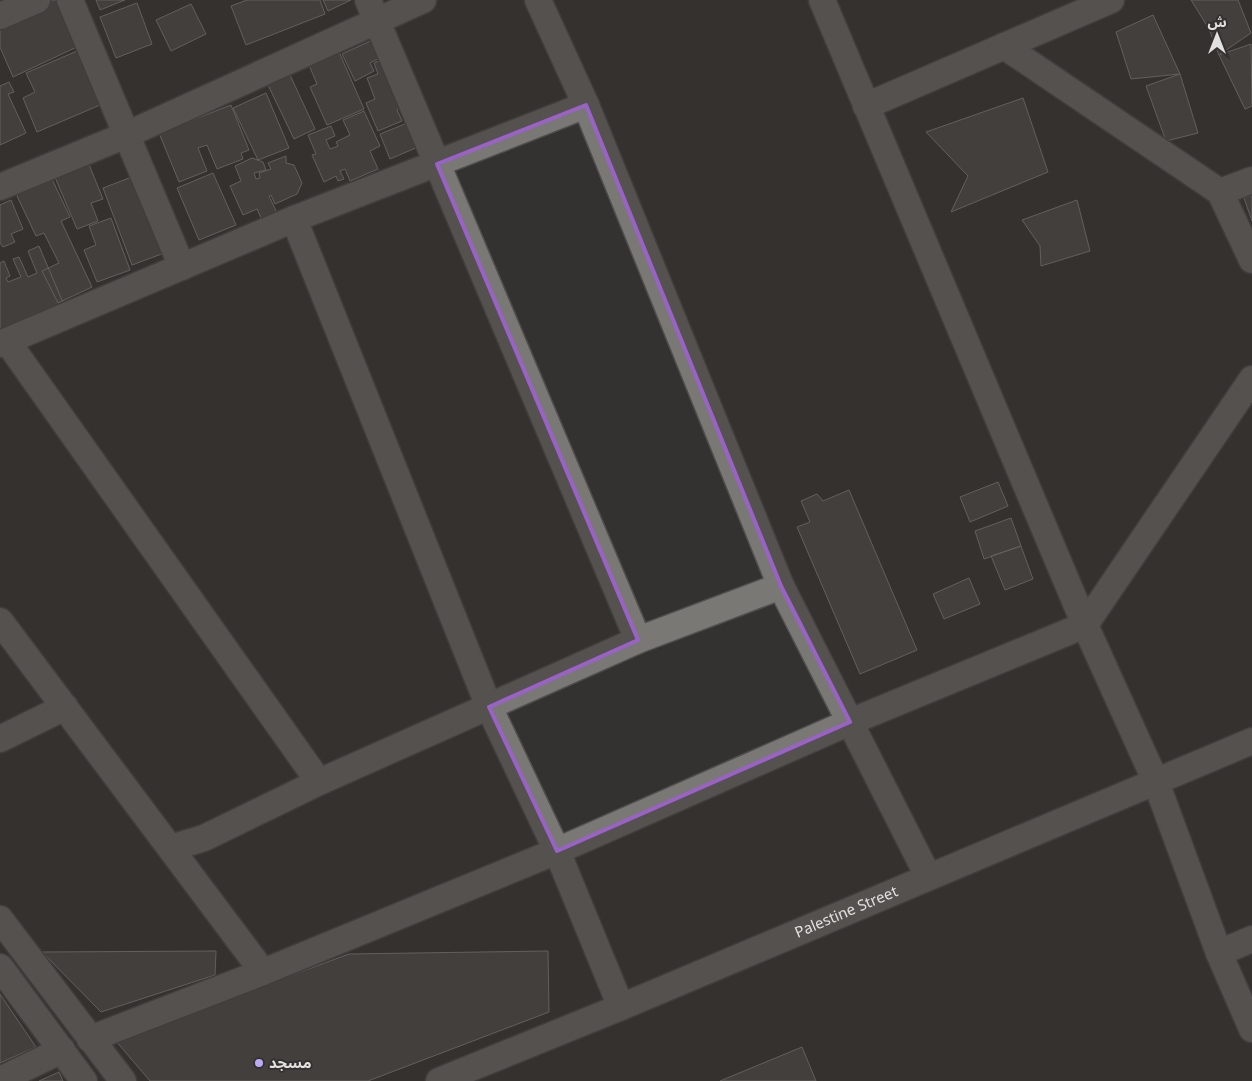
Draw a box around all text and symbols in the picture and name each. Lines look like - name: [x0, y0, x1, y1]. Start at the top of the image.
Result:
- text: ش: [1207, 8, 1227, 37]
- north arrow: [1192, 10, 1242, 60]
- street label: Palestine Street: [789, 876, 904, 948]
- place label: مسجد: [269, 1047, 311, 1079]
- marker: مسجد: [253, 1057, 265, 1069]

